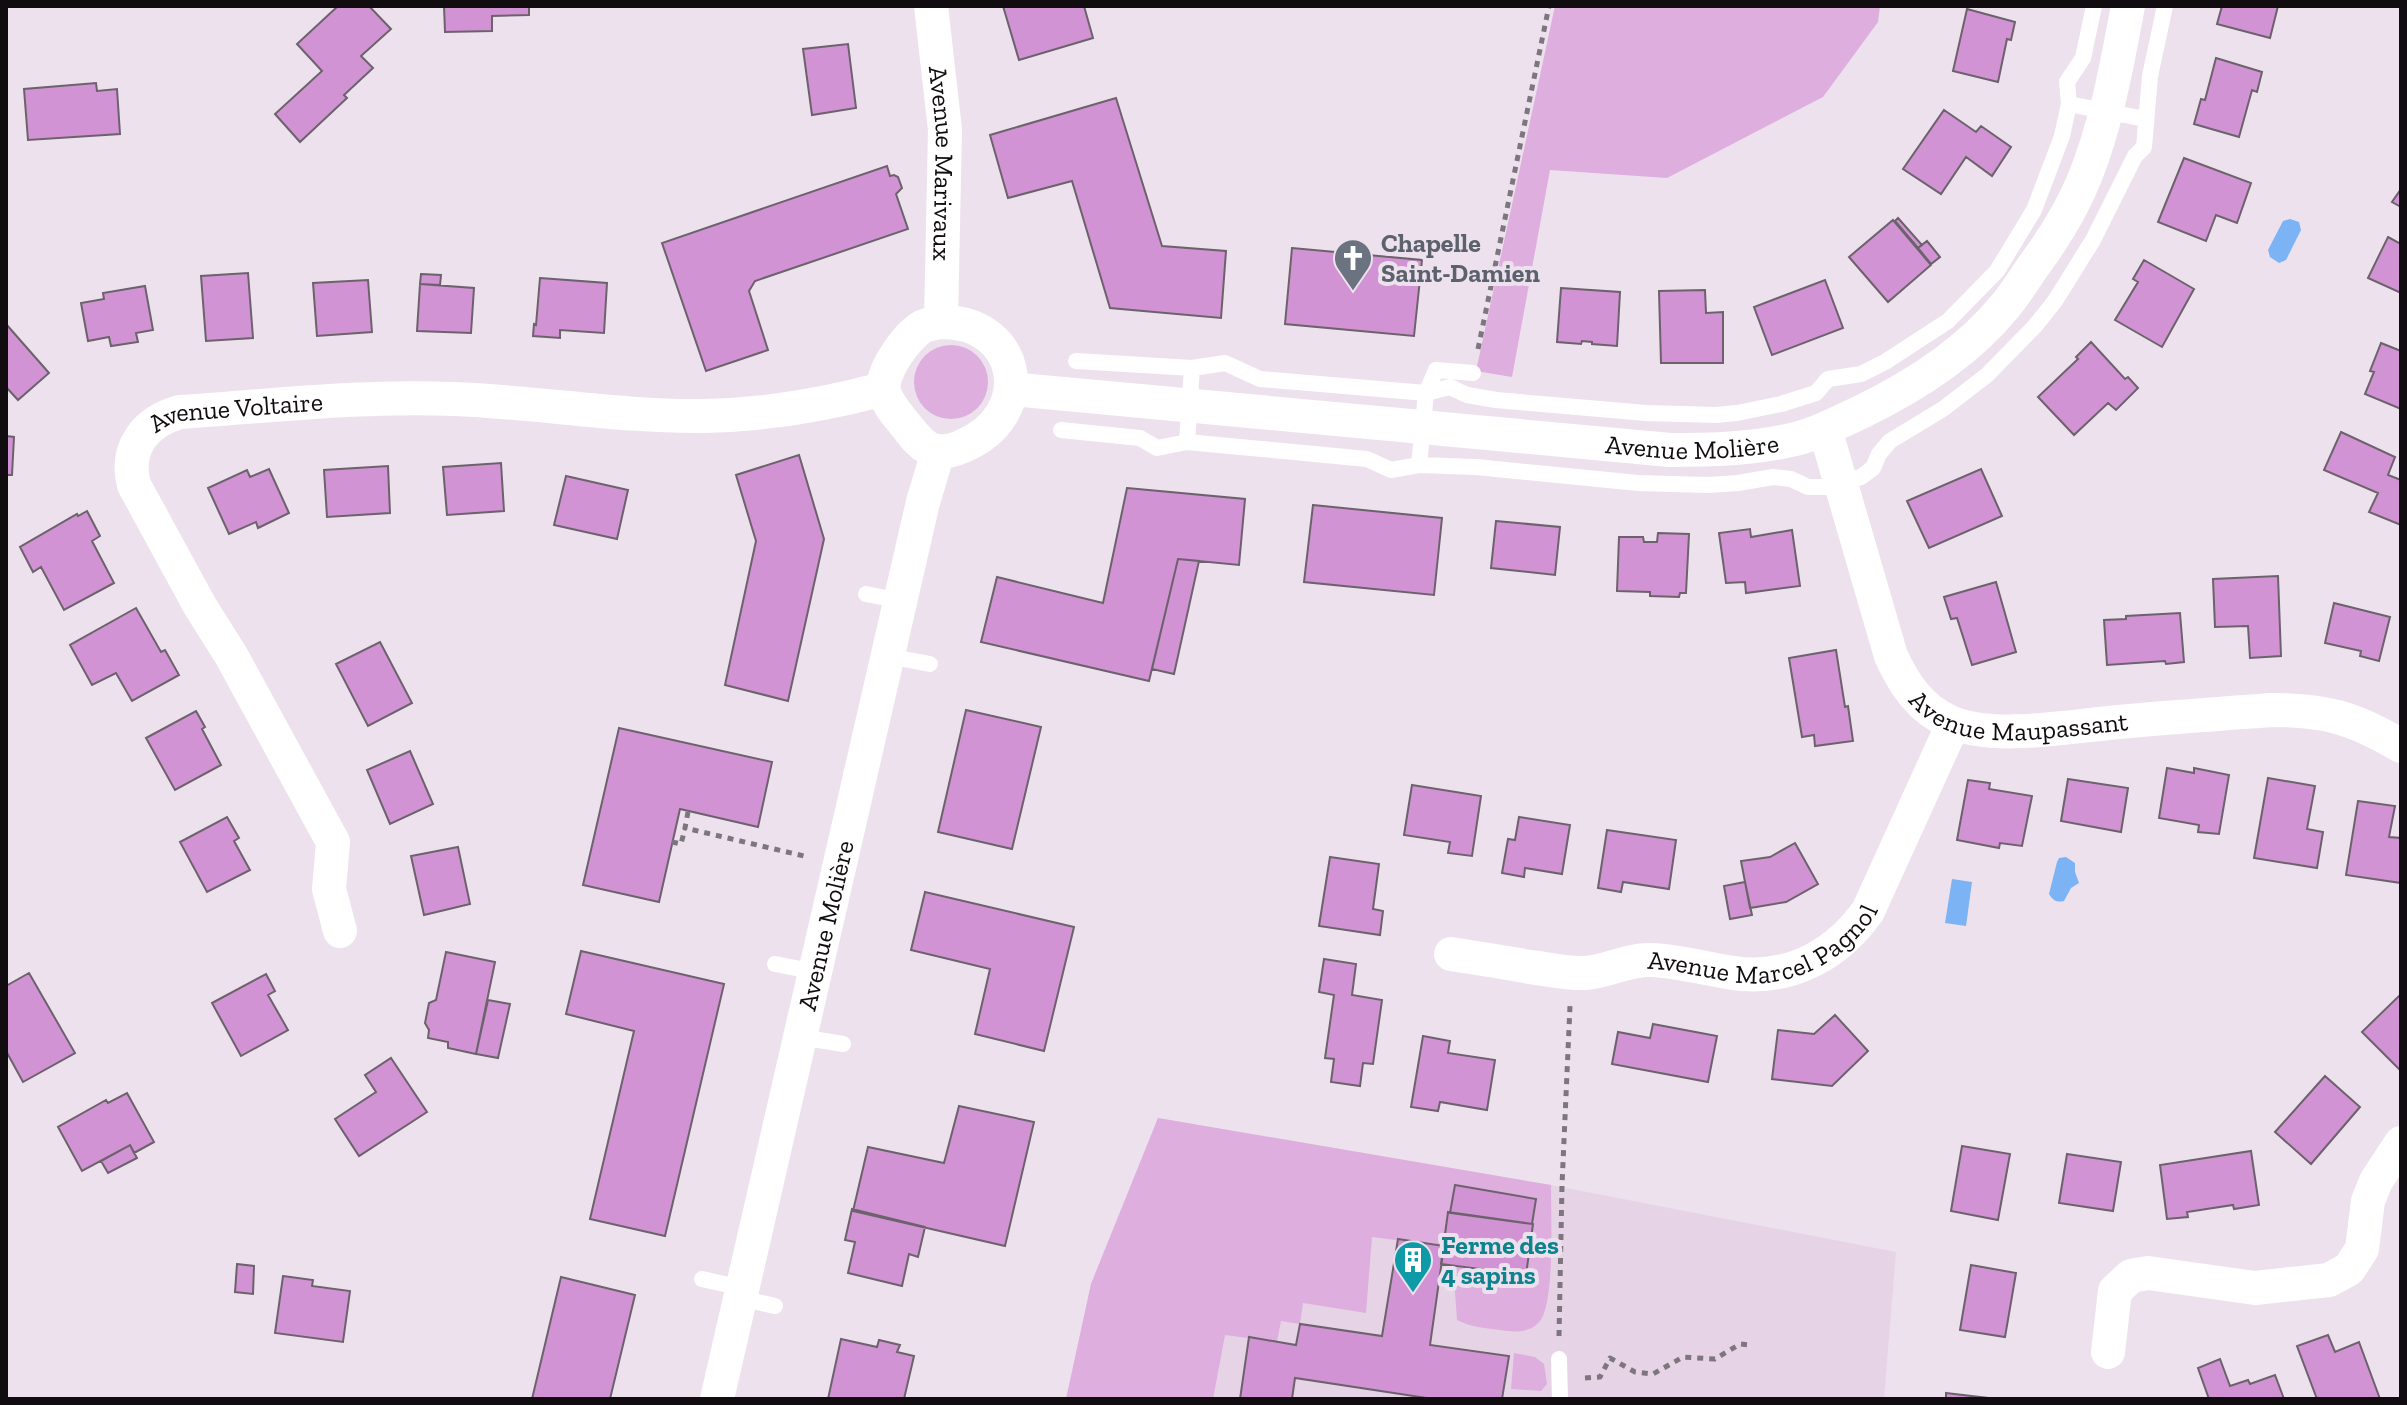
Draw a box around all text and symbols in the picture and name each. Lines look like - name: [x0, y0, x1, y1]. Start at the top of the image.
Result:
- street label: Avenue Marivaux: [922, 64, 962, 261]
- place label: Chapelle Saint-Damien: [1381, 227, 1540, 289]
- church icon: Chapelle Saint-Damien: [1332, 237, 1374, 292]
- street label: Avenue Voltaire: [142, 385, 324, 439]
- street label: Avenue Molière: [1604, 427, 1781, 466]
- street label: Avenue Maupassant: [1902, 684, 2130, 748]
- street label: Avenue Molière: [791, 837, 861, 1014]
- street label: Avenue Marcel Pagnol: [1647, 899, 1885, 991]
- place label: Ferme des 4 sapins: [1441, 1229, 1559, 1291]
- building icon: Ferme des 4 sapins: [1392, 1239, 1434, 1294]

